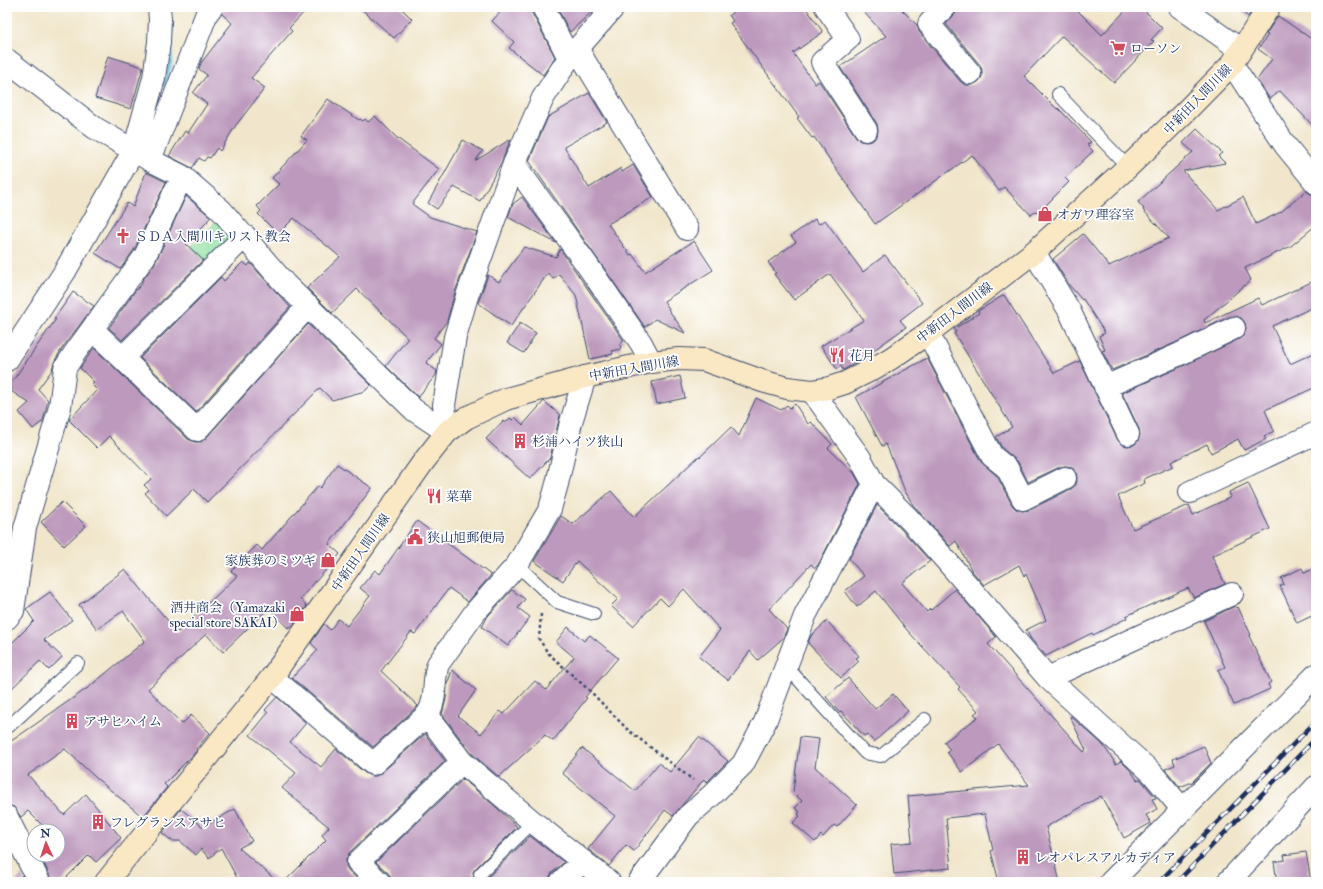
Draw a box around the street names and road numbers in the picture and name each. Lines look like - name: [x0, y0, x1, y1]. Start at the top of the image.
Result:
- street label: 中新田入間川線: [1160, 61, 1235, 138]
- street label: 中新田入間川線: [913, 279, 996, 347]
- street label: 中新田入間川線: [588, 353, 680, 385]
- street label: 中新田入間川線: [328, 511, 393, 594]

